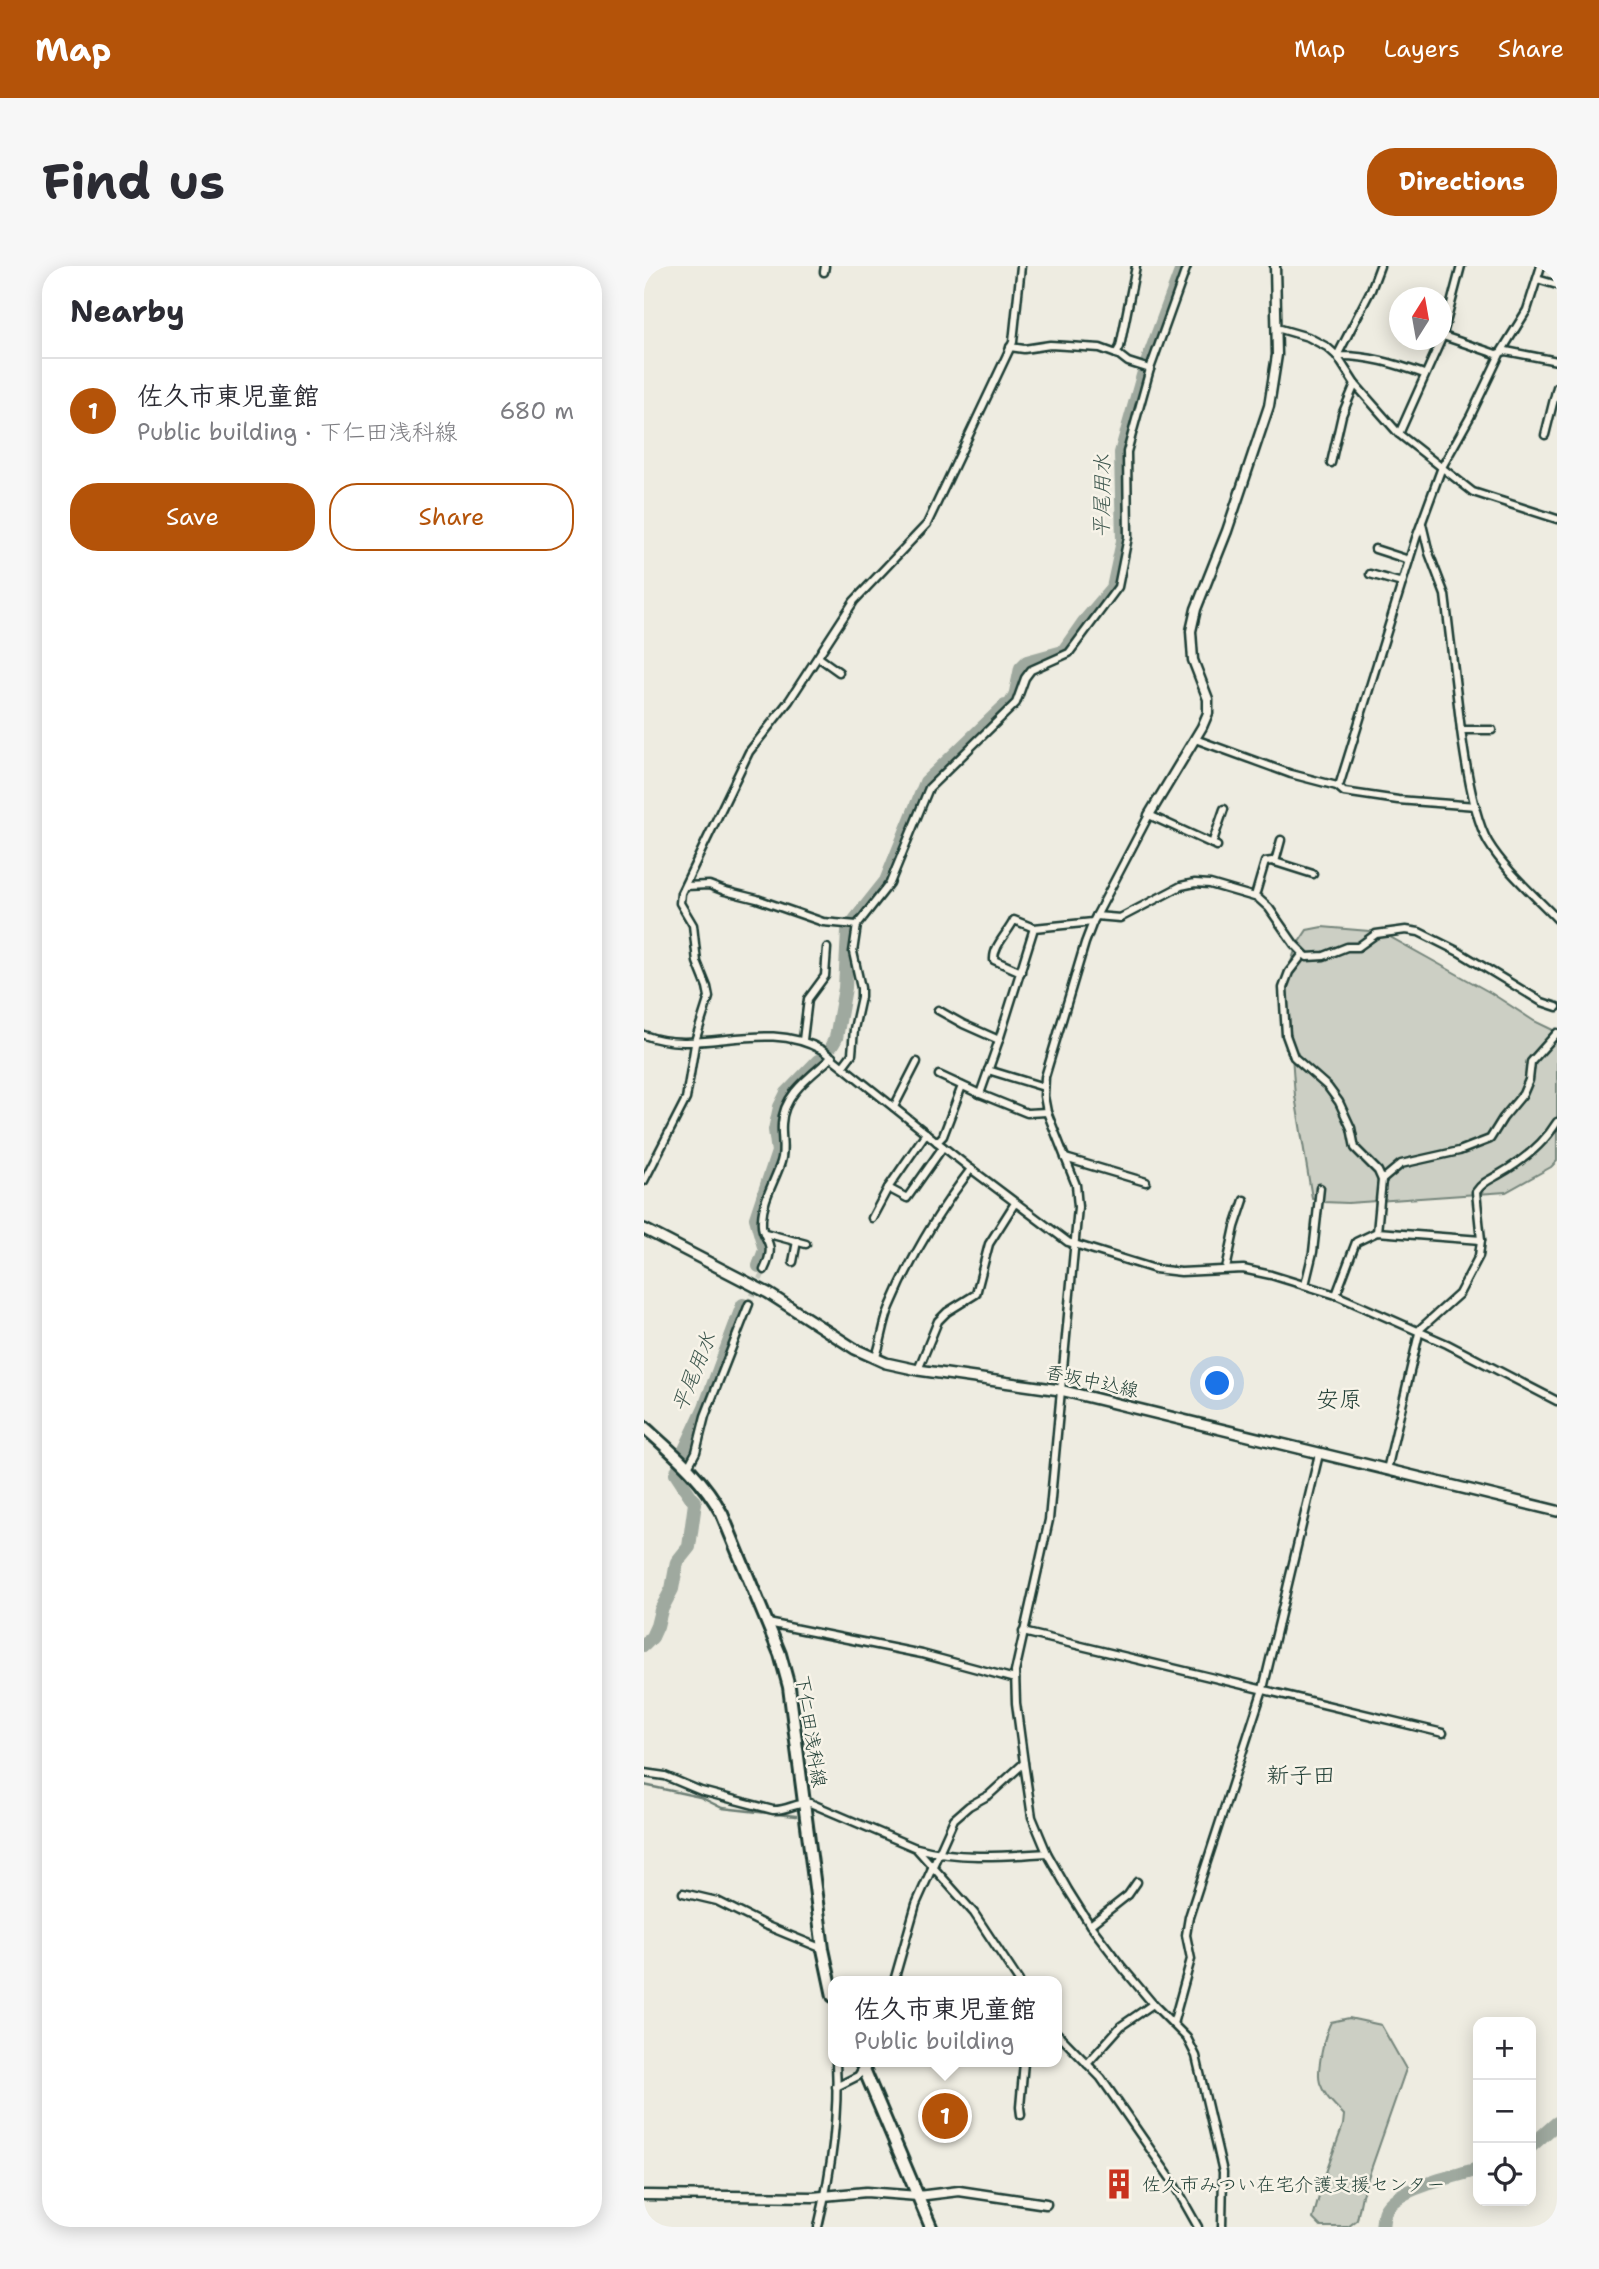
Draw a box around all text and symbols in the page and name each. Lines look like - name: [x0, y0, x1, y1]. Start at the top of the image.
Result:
- text: Map: [35, 27, 111, 72]
- text: Map: [1294, 33, 1345, 65]
- text: Layers: [1383, 33, 1460, 65]
- text: Share: [1498, 33, 1564, 65]
- button: Directions: [1367, 148, 1557, 216]
- text: Find us: [42, 149, 225, 215]
- north arrow: [1389, 287, 1452, 350]
- text: Nearby: [70, 291, 185, 332]
- text: 佐久市東児童館: [137, 378, 319, 413]
- text: 1: [88, 396, 98, 426]
- text: 680 m: [499, 396, 574, 426]
- text: Public building · 下仁田浅科線: [137, 417, 457, 447]
- water label: 平尾用水: [1087, 454, 1117, 538]
- button: Save: [70, 483, 315, 551]
- button: Share: [329, 483, 574, 551]
- water label: 平尾用水: [665, 1328, 723, 1416]
- street label: 香坂中込線: [1043, 1359, 1141, 1403]
- your location: [1200, 1366, 1234, 1400]
- district label: 安原: [1316, 1384, 1362, 1414]
- street label: 下仁田浅科線: [790, 1673, 832, 1789]
- district label: 新子田: [1267, 1760, 1336, 1790]
- popup: [828, 1976, 1062, 2067]
- text: 佐久市東児童館: [854, 1991, 1036, 2026]
- map controls: [1473, 2017, 1536, 2206]
- button: +: [1473, 2017, 1536, 2080]
- text: Public building: [854, 2026, 1014, 2056]
- button: −: [1473, 2080, 1536, 2143]
- pin: 1: [922, 2090, 968, 2142]
- button: locate: [1473, 2143, 1536, 2206]
- building icon: 佐久市みつい在宅介護支援センター: [1102, 2167, 1136, 2201]
- place label: 佐久市みつい在宅介護支援センター: [1142, 2172, 1445, 2197]

